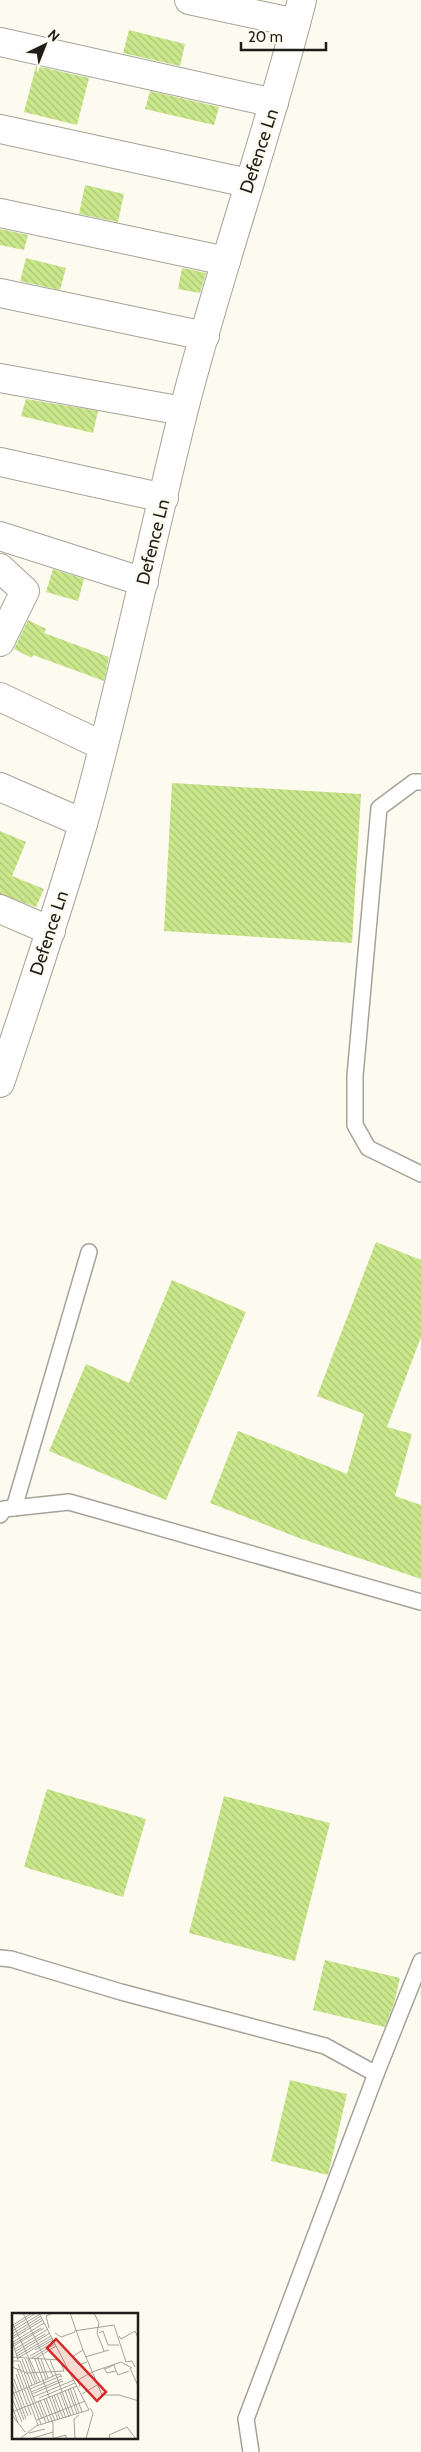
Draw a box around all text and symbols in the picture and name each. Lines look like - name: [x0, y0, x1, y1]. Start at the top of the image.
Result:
- north arrow: [20, 20, 70, 70]
- scale bar: [241, 20, 326, 52]
- text: N: [44, 26, 64, 45]
- text: 20 m: [248, 28, 283, 46]
- street label: Defence Ln: [235, 106, 283, 196]
- street label: Defence Ln: [132, 497, 174, 587]
- street label: Defence Ln: [25, 888, 73, 978]
- inset map: [12, 2313, 139, 2440]

